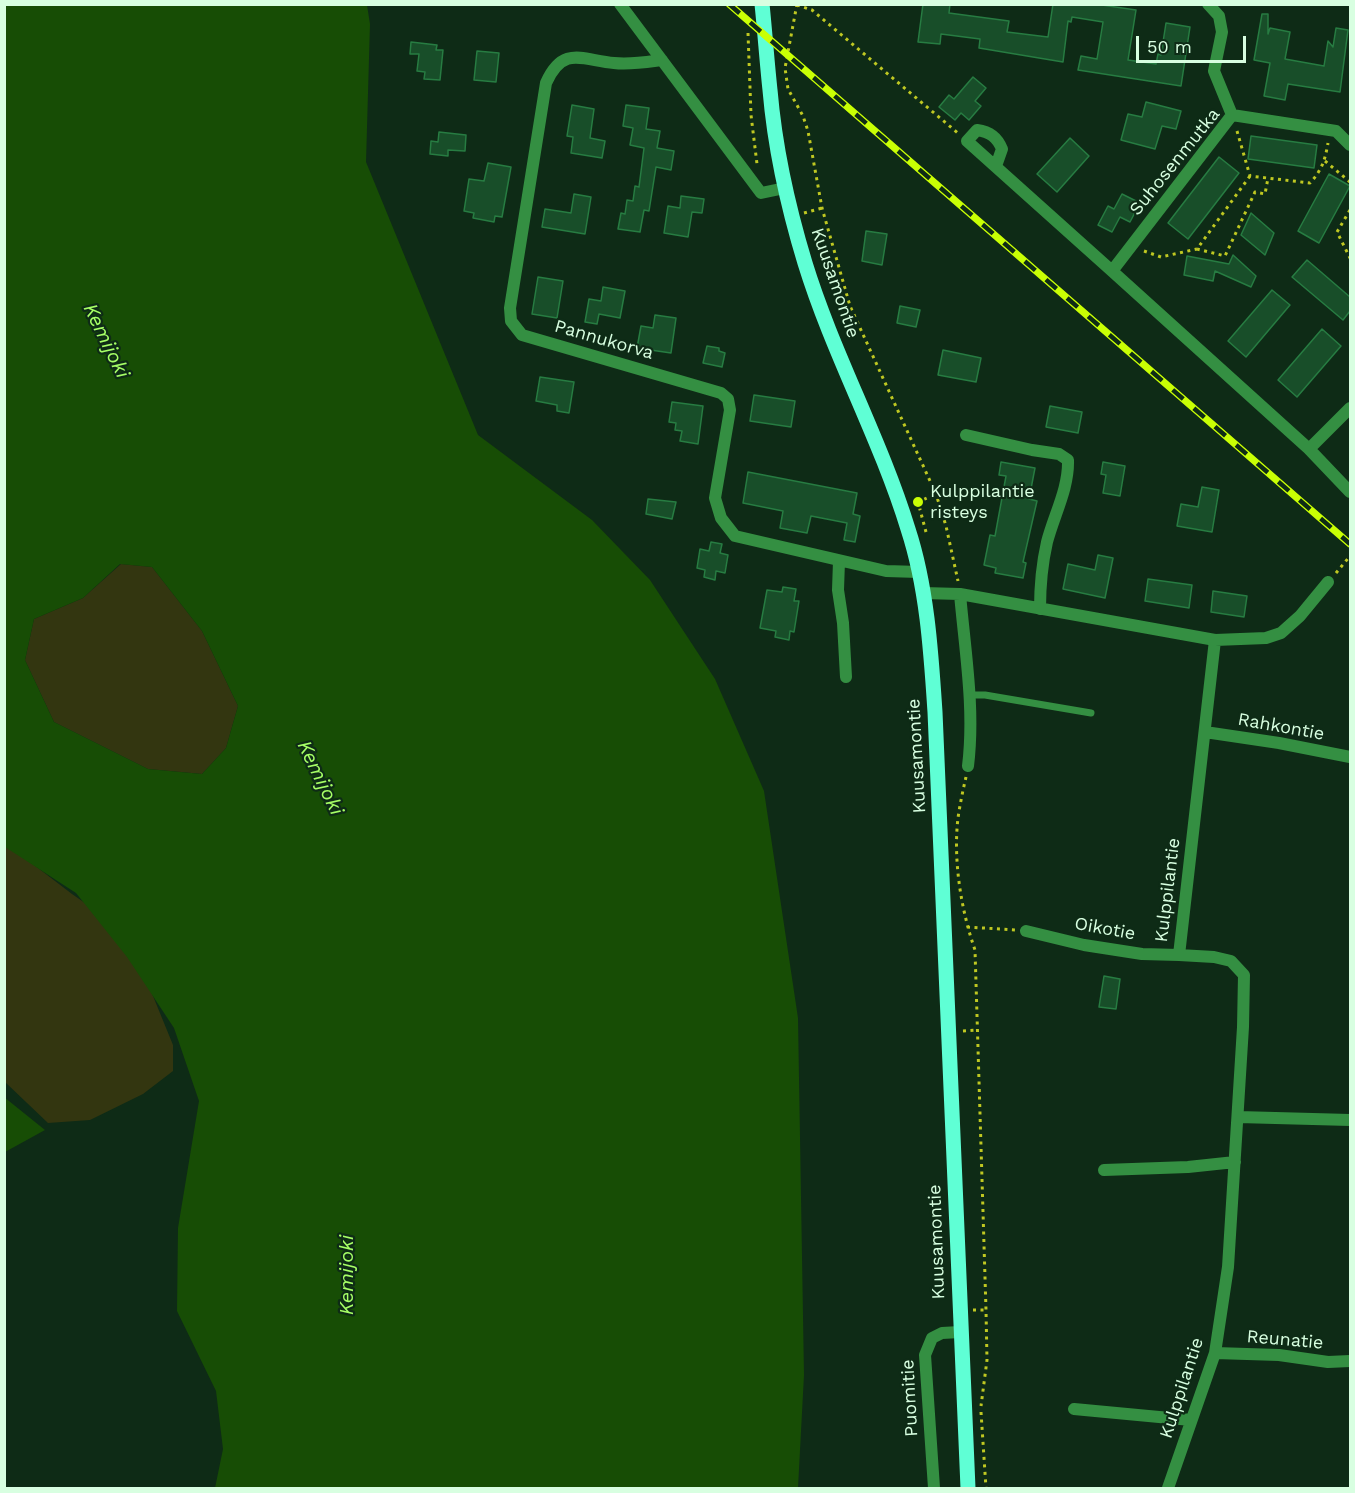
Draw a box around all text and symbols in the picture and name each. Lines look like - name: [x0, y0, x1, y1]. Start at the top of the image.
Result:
- scale bar: [1139, 24, 1248, 62]
- text: 50 m: [1147, 36, 1192, 57]
- street label: Suhosenmutka: [1125, 104, 1225, 220]
- street label: Kuusamontie: [806, 225, 864, 341]
- water label: Kemijoki: [78, 300, 134, 382]
- street label: Pannukorva: [552, 316, 656, 364]
- place label: Kulppilantie risteys: [930, 481, 1035, 524]
- marker: Kulppilantie risteys: [911, 495, 925, 509]
- street label: Kuusamontie: [903, 698, 931, 814]
- street label: Rahkontie: [1236, 709, 1326, 745]
- water label: Kemijoki: [292, 737, 348, 819]
- street label: Kulppilantie: [1151, 837, 1185, 943]
- street label: Oikotie: [1073, 913, 1137, 945]
- street label: Kuusamontie: [924, 1184, 950, 1300]
- water label: Kemijoki: [335, 1235, 359, 1315]
- street label: Reunatie: [1246, 1326, 1324, 1354]
- street label: Kulppilantie: [1156, 1335, 1208, 1441]
- street label: Puomitie: [897, 1359, 923, 1437]

